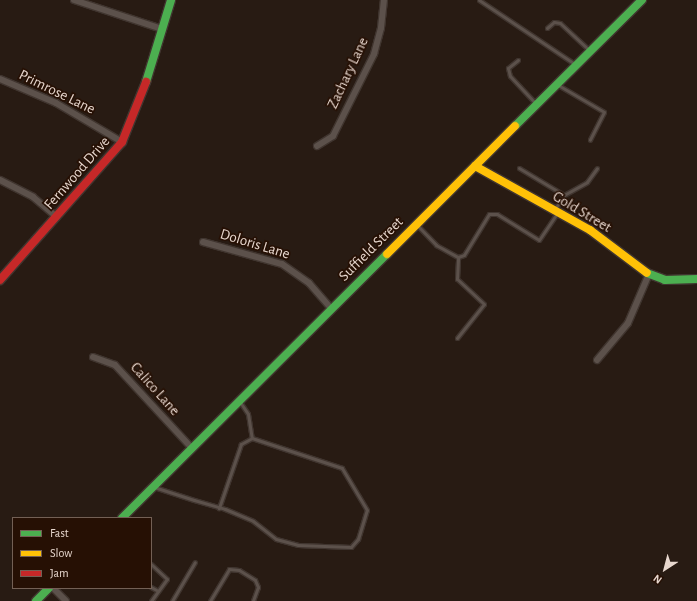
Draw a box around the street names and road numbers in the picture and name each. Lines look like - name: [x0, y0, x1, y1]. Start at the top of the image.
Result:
- street label: Zachary Lane: [324, 34, 372, 112]
- street label: Primrose Lane: [16, 66, 98, 118]
- street label: Fernwood Drive: [40, 133, 114, 213]
- street label: Gold Street: [549, 187, 615, 237]
- street label: Suffield Street: [335, 213, 407, 285]
- street label: Doloris Lane: [218, 225, 292, 263]
- street label: Calico Lane: [126, 359, 184, 419]

